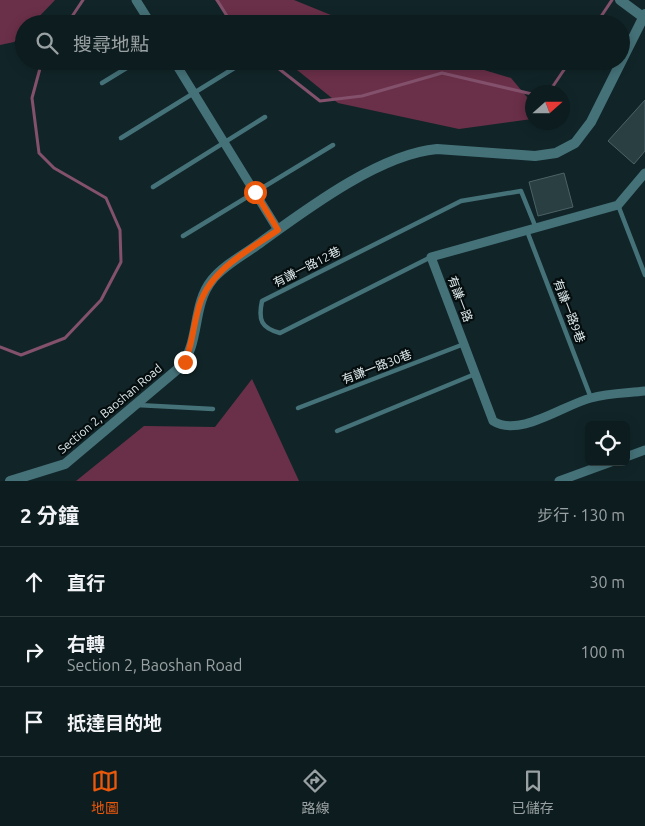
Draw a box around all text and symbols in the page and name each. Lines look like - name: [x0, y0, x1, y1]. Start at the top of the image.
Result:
- search box: [15, 15, 630, 70]
- icon: search: [33, 29, 61, 57]
- text: 搜尋地點: [73, 33, 149, 55]
- north arrow: [525, 85, 570, 130]
- route start: [244, 181, 267, 204]
- street label: 有謙一路12巷: [271, 244, 342, 289]
- street label: 有謙一路: [446, 274, 475, 324]
- street label: 有謙一路9巷: [551, 277, 588, 344]
- street label: 有謙一路30巷: [340, 347, 413, 386]
- route end: [174, 351, 197, 374]
- street label: Section 2, Baoshan Road: [55, 361, 164, 456]
- map controls: [585, 421, 630, 466]
- button: locate: [585, 421, 630, 466]
- text: 2 分鐘: [20, 503, 79, 527]
- text: 步行 · 130 m: [537, 506, 625, 524]
- icon: ahead: [20, 568, 48, 596]
- text: 直行: [67, 572, 105, 594]
- text: 30 m: [589, 573, 625, 591]
- text: 右轉: [67, 633, 105, 655]
- icon: right: [20, 638, 48, 666]
- text: 100 m: [580, 643, 625, 661]
- text: Section 2, Baoshan Road: [67, 656, 242, 674]
- icon: arrive: [20, 708, 48, 736]
- text: 抵達目的地: [67, 712, 162, 734]
- tab: 地圖: [91, 767, 119, 817]
- tab: 路線: [301, 767, 329, 817]
- tab: 已儲存: [512, 767, 554, 817]

